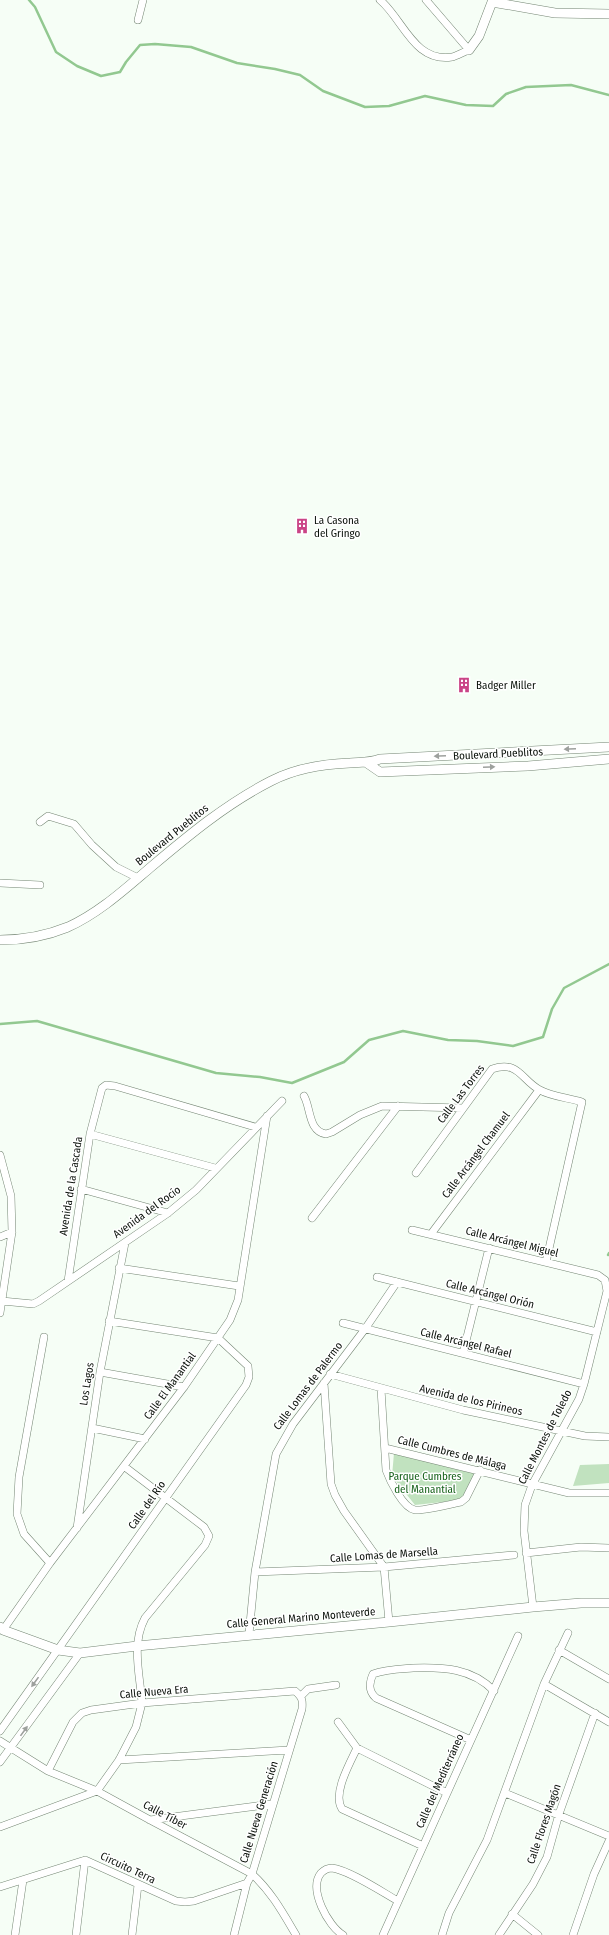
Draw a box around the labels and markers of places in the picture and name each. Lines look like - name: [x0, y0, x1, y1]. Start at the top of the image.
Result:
- place label: La Casona del Gringo: [314, 514, 361, 540]
- building icon: La Casona del Gringo: [293, 517, 311, 535]
- building icon: Badger Miller: [455, 676, 473, 694]
- place label: Badger Miller: [476, 679, 536, 692]

